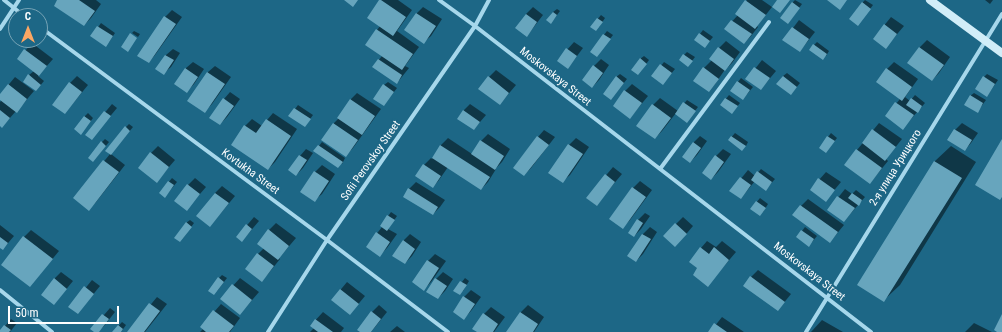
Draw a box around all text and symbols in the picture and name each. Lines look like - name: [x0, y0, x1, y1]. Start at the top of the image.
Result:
- north arrow: [8, 8, 48, 48]
- text: С: [25, 10, 31, 23]
- street label: Moskovskaya Street: [517, 45, 593, 109]
- street label: Sofii Perovskoy Street: [338, 118, 404, 204]
- street label: 2-я улица Урицкого: [867, 127, 925, 209]
- street label: Kovtukha Street: [218, 147, 282, 197]
- street label: Moskovskaya Street: [771, 240, 847, 304]
- scale bar: [10, 298, 121, 324]
- text: 50 m: [15, 306, 39, 320]

